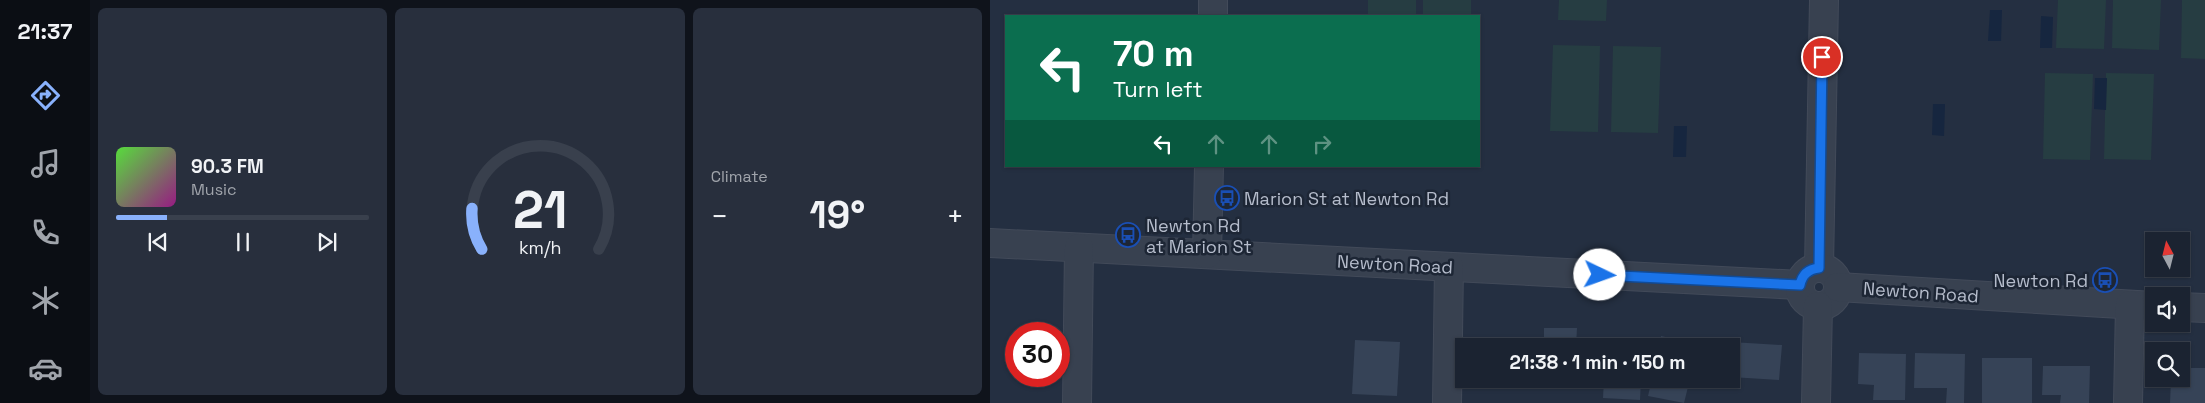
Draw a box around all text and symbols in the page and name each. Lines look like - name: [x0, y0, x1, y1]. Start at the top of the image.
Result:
- text: 21:37: [17, 17, 73, 45]
- text: 70 m: [1113, 32, 1194, 76]
- icon: left: [1030, 35, 1095, 100]
- pin: [1801, 36, 1843, 78]
- icon: arrive: [1808, 43, 1836, 71]
- text: Turn left: [1113, 75, 1203, 103]
- icon: directions: [28, 78, 63, 113]
- icon: left: [1149, 130, 1177, 158]
- icon: ahead: [1202, 130, 1230, 158]
- icon: ahead: [1255, 130, 1283, 158]
- icon: right: [1308, 130, 1336, 158]
- icon: music: [28, 146, 63, 181]
- text: 90.3 FM: [191, 154, 264, 179]
- text: Climate: [711, 166, 768, 187]
- text: 21: [513, 177, 567, 243]
- text: Music: [191, 179, 237, 200]
- bus stop icon: Marion St at Newton Rd: [1214, 185, 1240, 211]
- place label: Marion St at Newton Rd: [1244, 187, 1449, 210]
- text: 19°: [810, 191, 865, 239]
- text: −: [711, 198, 728, 234]
- text: +: [947, 198, 964, 234]
- place label: Newton Rd at Marion St: [1146, 214, 1252, 258]
- icon: phone: [28, 215, 63, 250]
- bus stop icon: Newton Rd at Marion St: [1115, 222, 1141, 248]
- icon: previous: [144, 228, 172, 256]
- icon: pause: [229, 228, 257, 256]
- icon: next: [313, 228, 341, 256]
- north arrow: [2145, 232, 2190, 278]
- map controls: [2145, 232, 2190, 387]
- text: km/h: [519, 236, 561, 259]
- position arrow: [1573, 248, 1625, 300]
- street label: Newton Road: [1337, 249, 1453, 279]
- bus stop icon: Newton Rd: [2092, 267, 2118, 293]
- place label: Newton Rd: [1993, 269, 2088, 292]
- street label: Newton Road: [1862, 276, 1980, 308]
- icon: climate: [28, 283, 63, 318]
- button: sound: [2145, 287, 2190, 332]
- speed limit sign: 30: [1005, 322, 1070, 387]
- button: search: [2145, 342, 2190, 387]
- text: 21:38 · 1 min · 150 m: [1510, 350, 1685, 375]
- icon: car: [28, 351, 63, 386]

